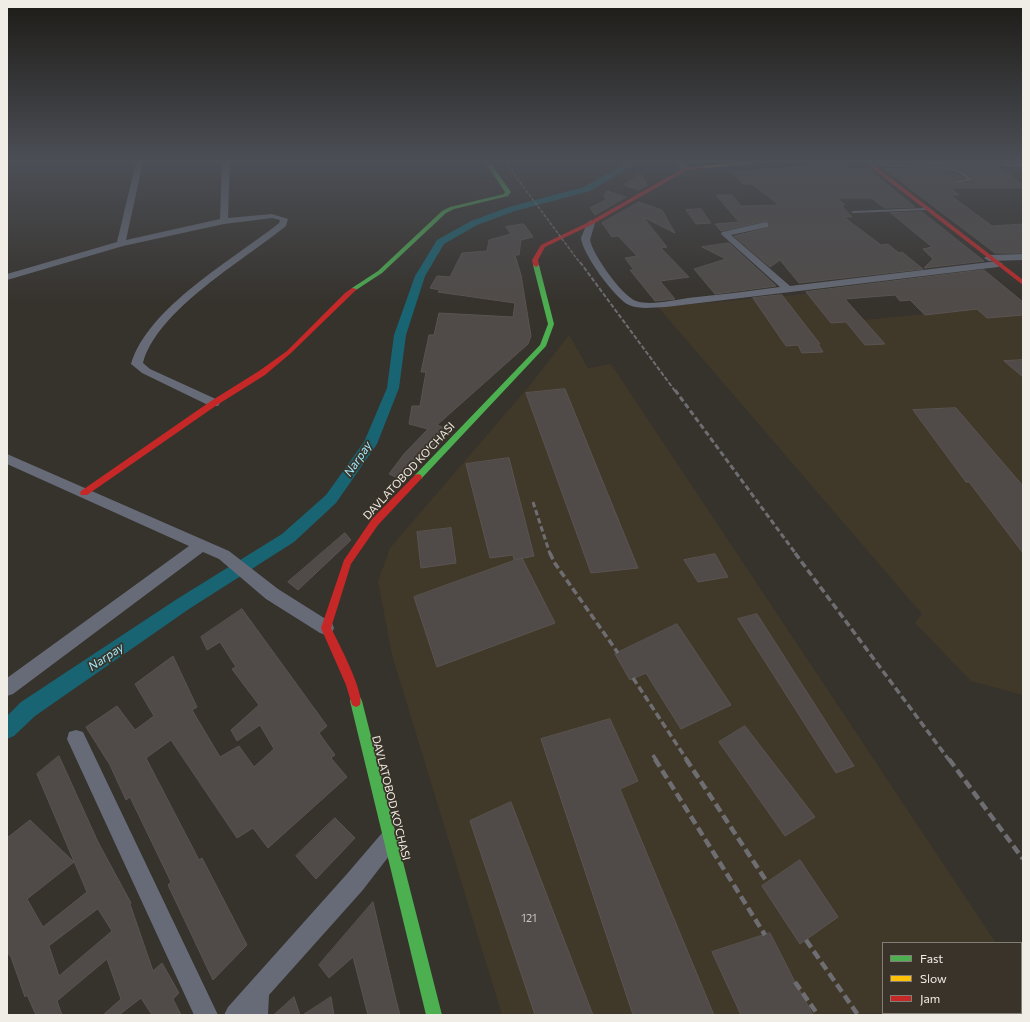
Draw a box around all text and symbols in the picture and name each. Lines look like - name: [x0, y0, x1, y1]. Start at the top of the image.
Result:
- street label: DAVLATOBOD KO'CHASI: [360, 420, 458, 522]
- water label: Narpay: [341, 439, 375, 479]
- water label: Narpay: [86, 640, 126, 674]
- street label: DAVLATOBOD KO'CHASI: [369, 734, 413, 862]
- house number: 121: [521, 911, 537, 925]
- legend: [882, 942, 1022, 1014]
- text: Fast: [920, 951, 943, 965]
- text: Slow: [920, 971, 947, 985]
- text: Jam: [920, 991, 940, 1005]

